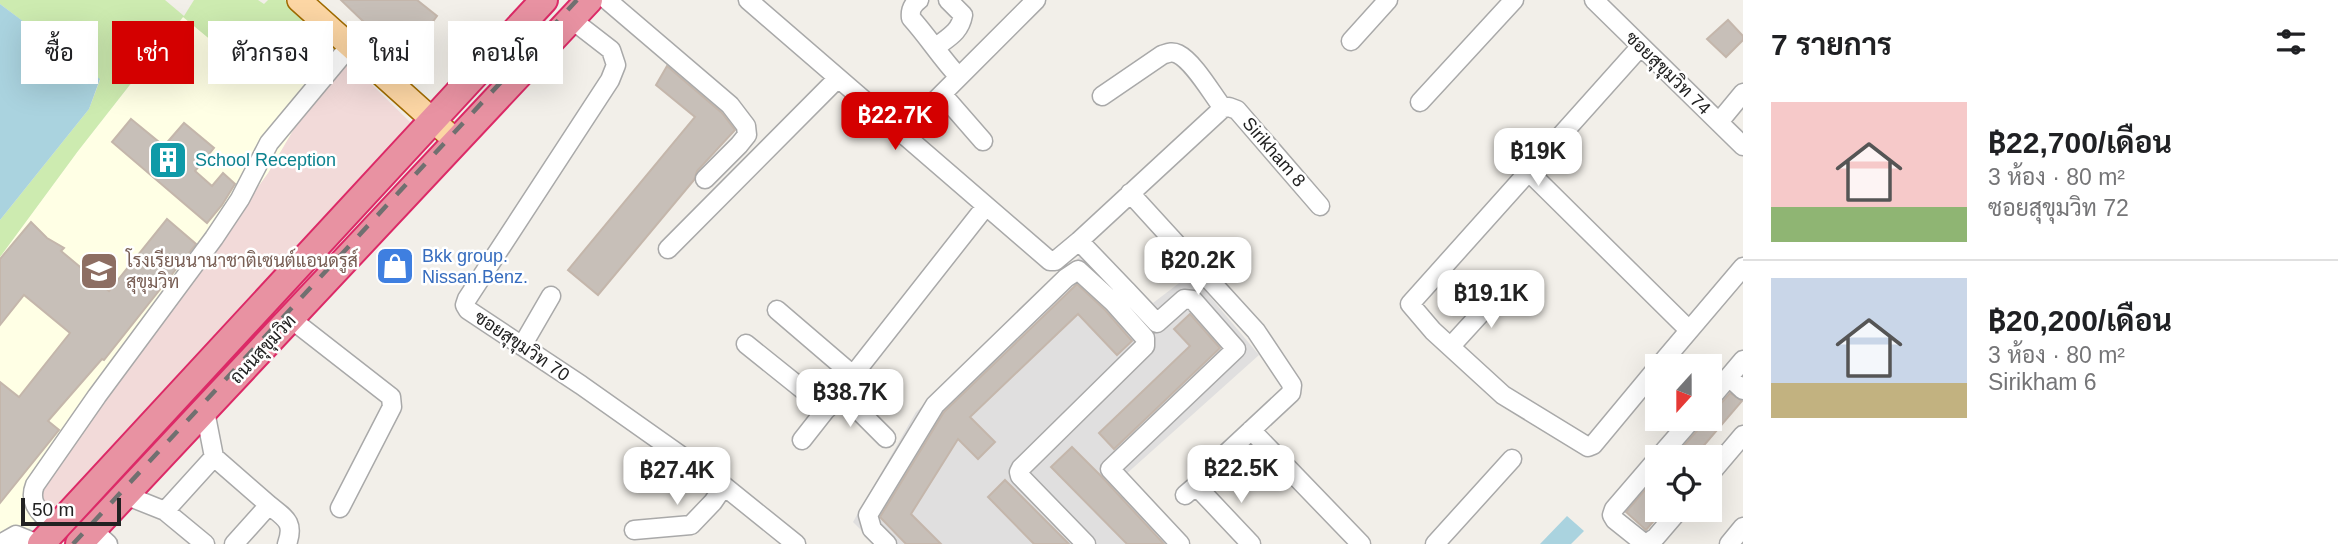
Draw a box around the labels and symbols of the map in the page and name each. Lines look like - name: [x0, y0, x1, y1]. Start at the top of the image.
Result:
- street label: ซอยสุขุมวิท 74: [1620, 27, 1715, 120]
- pin: ฿22.7K: [838, 92, 952, 152]
- street label: Sirikham 8: [1239, 113, 1309, 191]
- pin: ฿19K: [1497, 128, 1579, 188]
- building icon: School Reception: [147, 139, 189, 181]
- place label: School Reception: [195, 150, 336, 170]
- pin: ฿20.2K: [1141, 238, 1255, 297]
- shop icon: Bkk group. Nissan.Benz.: [374, 245, 416, 287]
- place label: Bkk group. Nissan.Benz.: [422, 246, 528, 287]
- place label: โรงเรียนนานาชาติเซนต์แอนดรูส์ สุขุมวิท: [125, 248, 358, 294]
- school or university icon: โรงเรียนนานาชาติเซนต์แอนดรูส์ สุขุมวิท: [78, 250, 120, 292]
- pin: ฿19.1K: [1434, 270, 1548, 330]
- street label: ซอยสุขุมวิท 70: [470, 306, 574, 387]
- street label: ถนนสุขุมวิท: [225, 310, 301, 389]
- north arrow: [1645, 354, 1722, 430]
- pin: ฿38.7K: [793, 370, 907, 429]
- pin: ฿22.5K: [1184, 446, 1298, 505]
- pin: ฿27.4K: [620, 448, 734, 507]
- scale bar: [21, 495, 121, 527]

